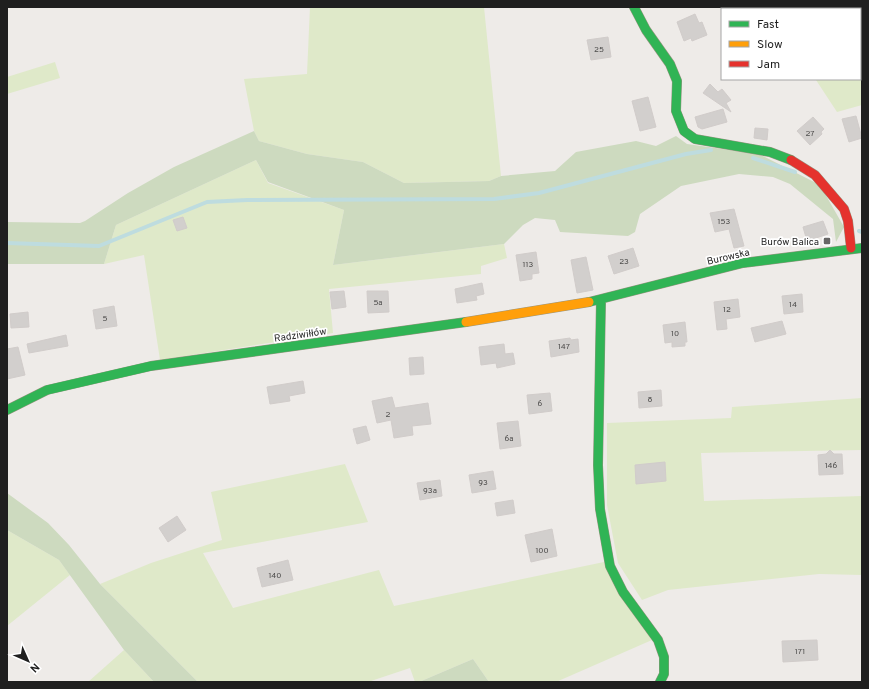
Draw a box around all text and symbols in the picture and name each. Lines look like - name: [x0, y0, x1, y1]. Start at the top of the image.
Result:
- legend: [721, 8, 861, 80]
- text: Fast: [757, 17, 779, 33]
- text: Slow: [757, 37, 783, 53]
- house number: 25: [594, 45, 604, 55]
- text: Jam: [757, 57, 780, 73]
- house number: 27: [806, 129, 815, 139]
- house number: 153: [718, 217, 731, 227]
- place label: Burów Balica: [761, 236, 819, 249]
- marker: Burów Balica: [822, 236, 832, 246]
- street label: Burowska: [706, 246, 751, 269]
- house number: 23: [619, 257, 629, 267]
- house number: 113: [523, 260, 534, 270]
- house number: 5a: [373, 298, 383, 308]
- house number: 14: [789, 300, 797, 310]
- house number: 12: [723, 305, 731, 315]
- house number: 5: [103, 314, 108, 324]
- street label: Radziwiłłów: [273, 325, 327, 346]
- house number: 10: [671, 329, 679, 339]
- house number: 147: [558, 342, 570, 352]
- house number: 8: [648, 395, 653, 405]
- house number: 6: [538, 399, 543, 409]
- house number: 2: [386, 410, 391, 420]
- house number: 6a: [505, 434, 513, 444]
- house number: 146: [825, 461, 838, 471]
- house number: 93: [478, 478, 488, 488]
- house number: 93a: [423, 486, 437, 496]
- house number: 100: [535, 546, 549, 556]
- house number: 140: [269, 571, 281, 581]
- north arrow: [8, 641, 48, 681]
- house number: 171: [795, 647, 805, 657]
- text: N: [27, 660, 42, 675]

